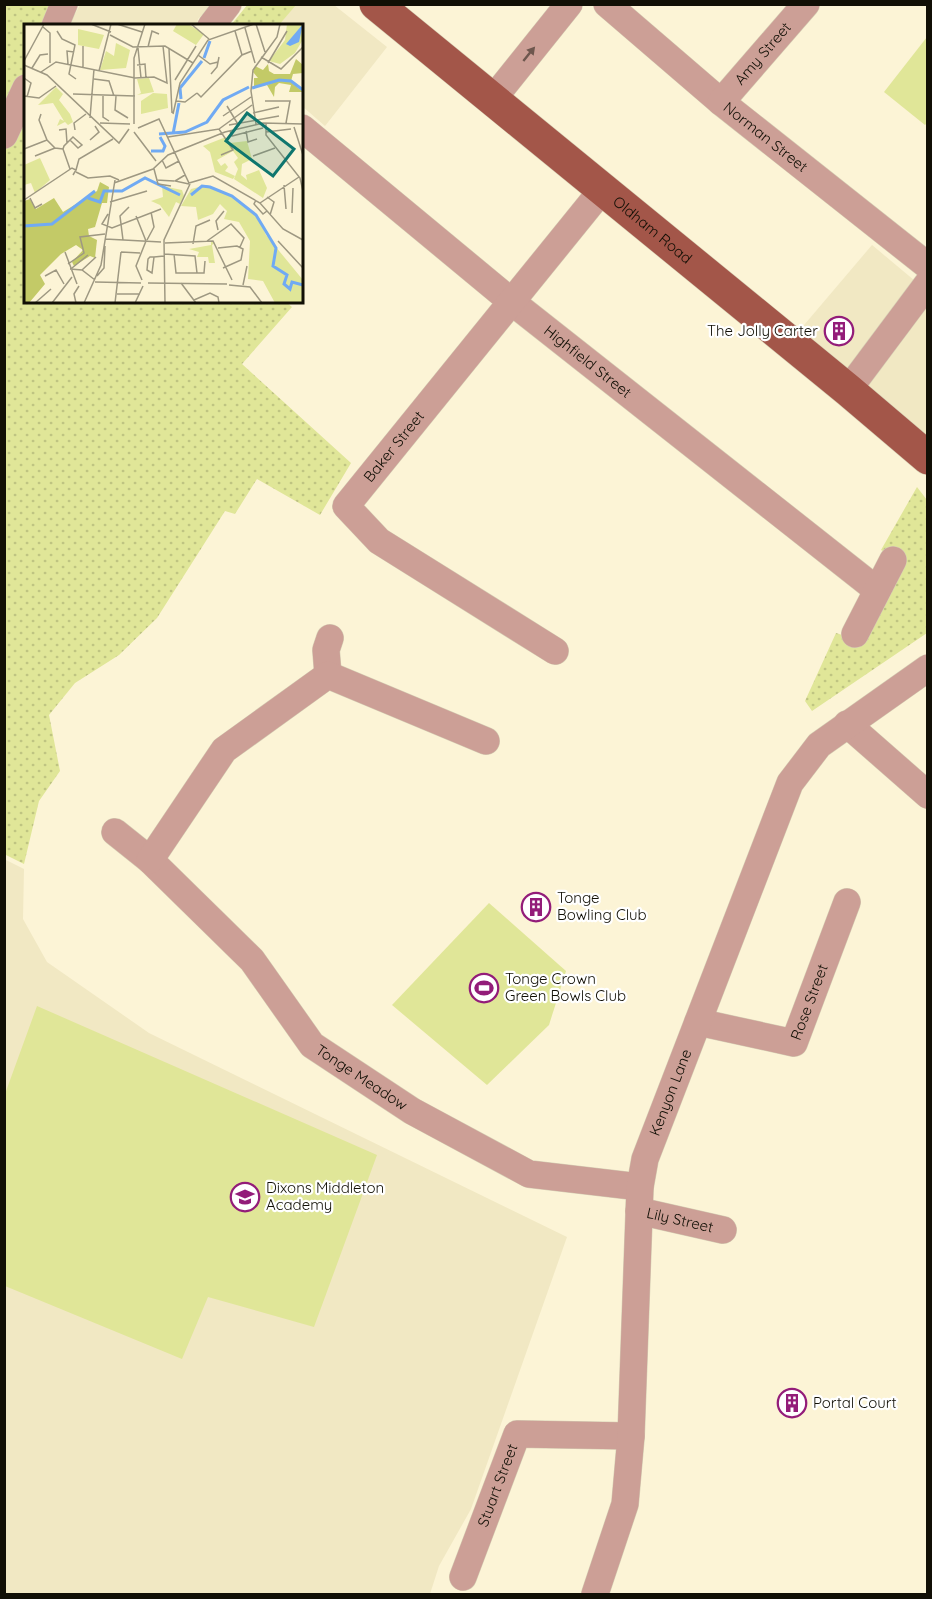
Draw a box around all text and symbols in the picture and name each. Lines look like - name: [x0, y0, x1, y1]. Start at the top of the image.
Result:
- street label: Amy Street: [730, 18, 795, 89]
- inset map: [24, 24, 303, 303]
- one-way arrow: [522, 46, 535, 62]
- street label: Norman Street: [720, 98, 812, 176]
- street label: Oldham Road: [609, 192, 696, 268]
- building icon: The Jolly Carter: [823, 315, 855, 347]
- street label: Highfield Street: [540, 321, 636, 402]
- place label: The Jolly Carter: [707, 321, 818, 340]
- street label: Baker Street: [359, 407, 428, 486]
- place label: Tonge Bowling Club: [557, 888, 647, 924]
- building icon: Tonge Bowling Club: [520, 891, 552, 923]
- street label: Rose Street: [786, 961, 832, 1043]
- place label: Tonge Crown Green Bowls Club: [505, 969, 626, 1005]
- sports icon: Tonge Crown Green Bowls Club: [468, 972, 500, 1004]
- street label: Tonge Meadow: [312, 1040, 411, 1114]
- street label: Kenyon Lane: [645, 1046, 695, 1138]
- place label: Dixons Middleton Academy: [266, 1178, 384, 1214]
- school or university icon: Dixons Middleton Academy: [229, 1181, 261, 1213]
- street label: Lily Street: [645, 1203, 715, 1237]
- building icon: Portal Court: [776, 1387, 808, 1419]
- place label: Portal Court: [813, 1393, 897, 1412]
- street label: Stuart Street: [473, 1441, 521, 1529]

